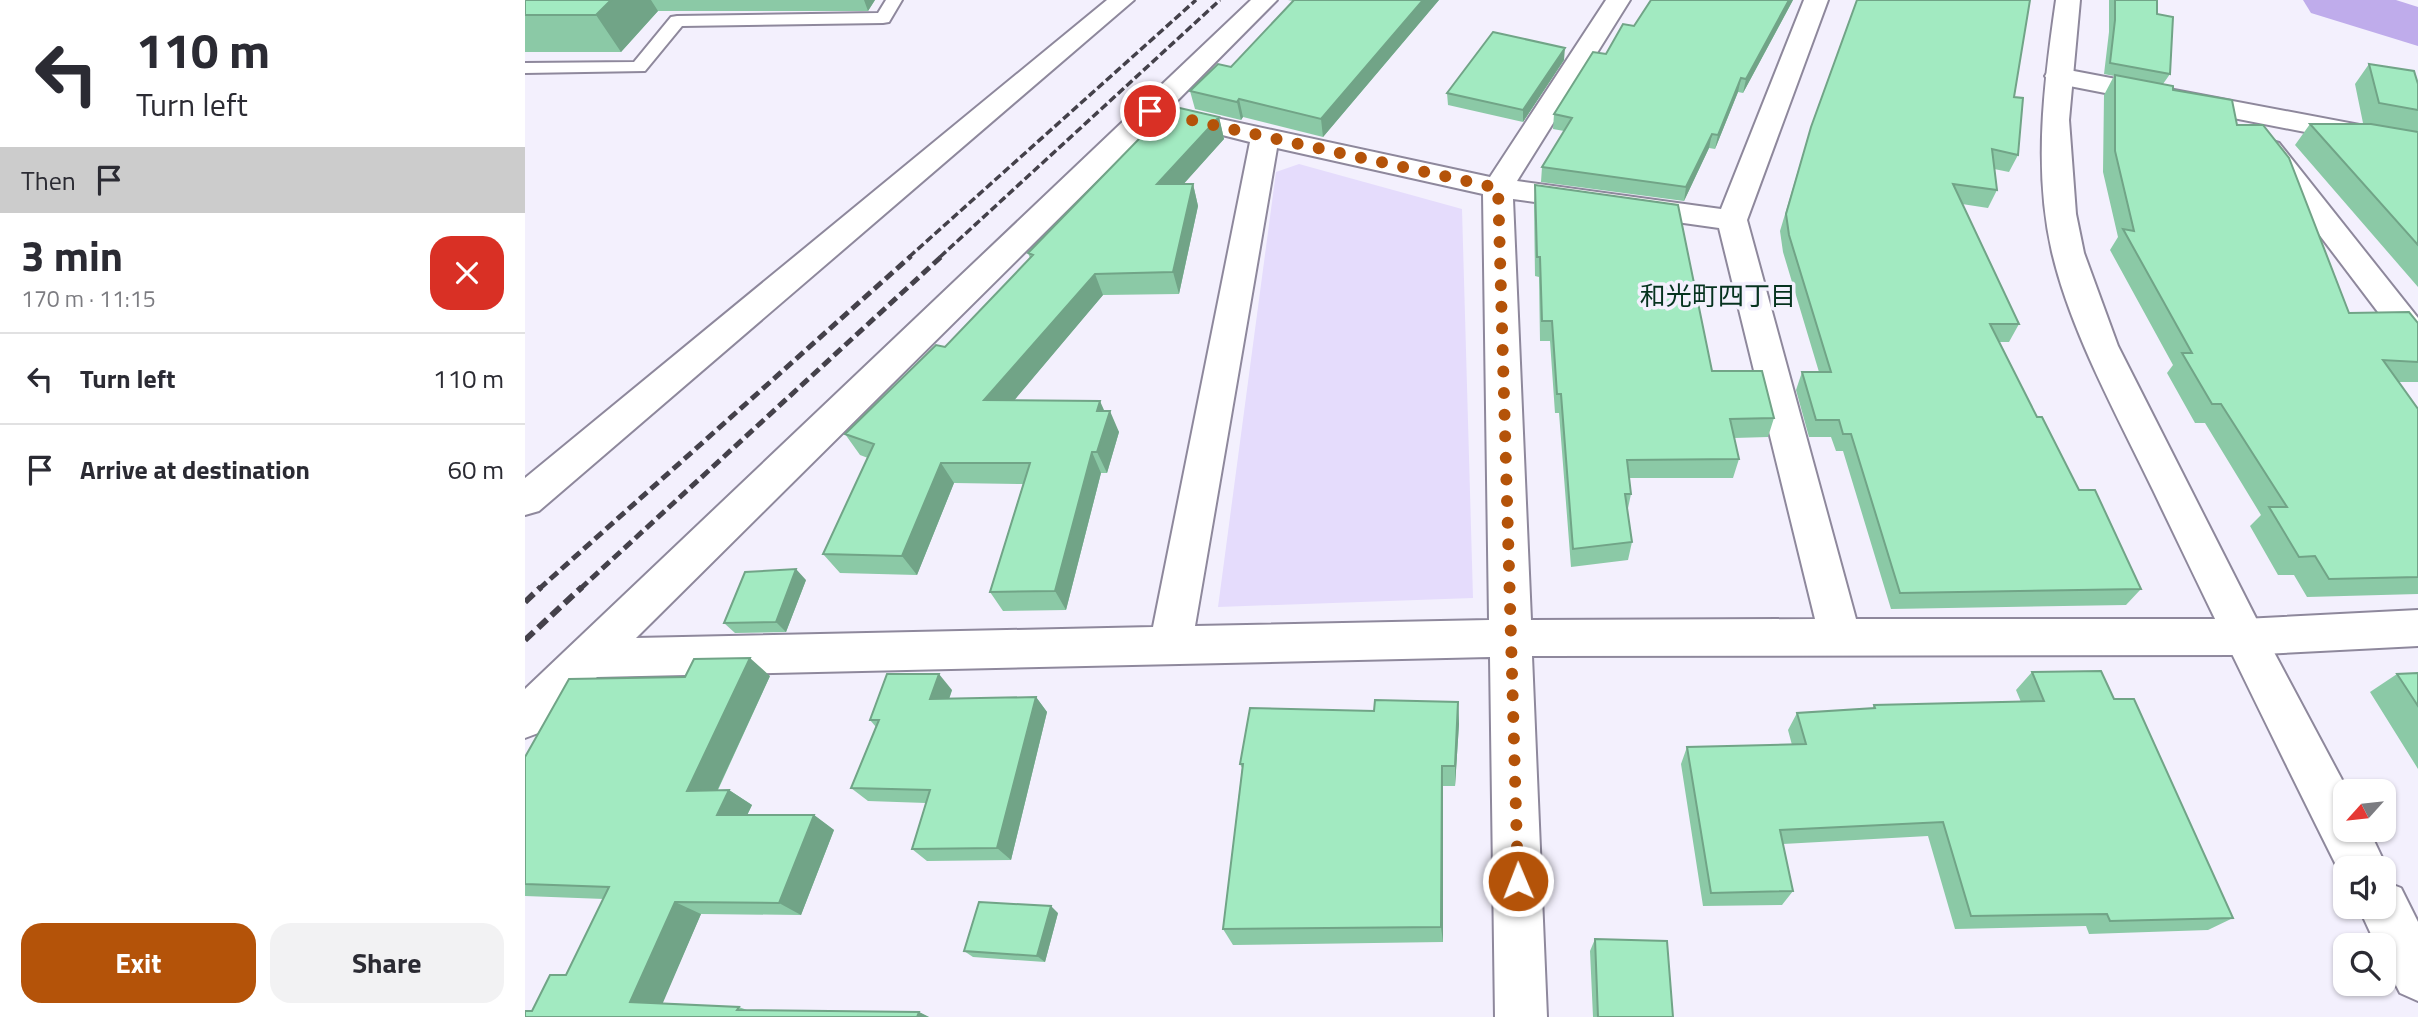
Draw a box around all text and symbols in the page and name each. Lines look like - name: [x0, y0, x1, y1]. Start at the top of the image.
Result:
- text: 110 m: [136, 12, 270, 87]
- icon: left: [21, 28, 112, 119]
- text: Turn left: [136, 80, 248, 128]
- pin: [1120, 81, 1180, 141]
- icon: arrive: [1131, 92, 1169, 130]
- text: Then: [21, 161, 76, 200]
- icon: arrive: [90, 161, 128, 199]
- text: 3 min: [21, 223, 123, 287]
- button: close: [430, 236, 504, 310]
- district label: 和光町四丁目: [1640, 276, 1796, 315]
- text: 170 m · 11:15: [21, 281, 156, 316]
- text: Turn left: [80, 359, 175, 398]
- text: 110 m: [433, 359, 504, 398]
- icon: left: [21, 360, 59, 398]
- text: Arrive at destination: [80, 450, 310, 489]
- text: 60 m: [447, 450, 504, 489]
- icon: arrive: [21, 451, 59, 489]
- north arrow: [2333, 779, 2396, 842]
- map controls: [2333, 779, 2396, 996]
- position arrow: [1481, 844, 1555, 918]
- button: sound: [2333, 856, 2396, 919]
- button: Exit: [21, 923, 256, 1003]
- button: Share: [270, 923, 504, 1003]
- button: search: [2333, 933, 2396, 996]

